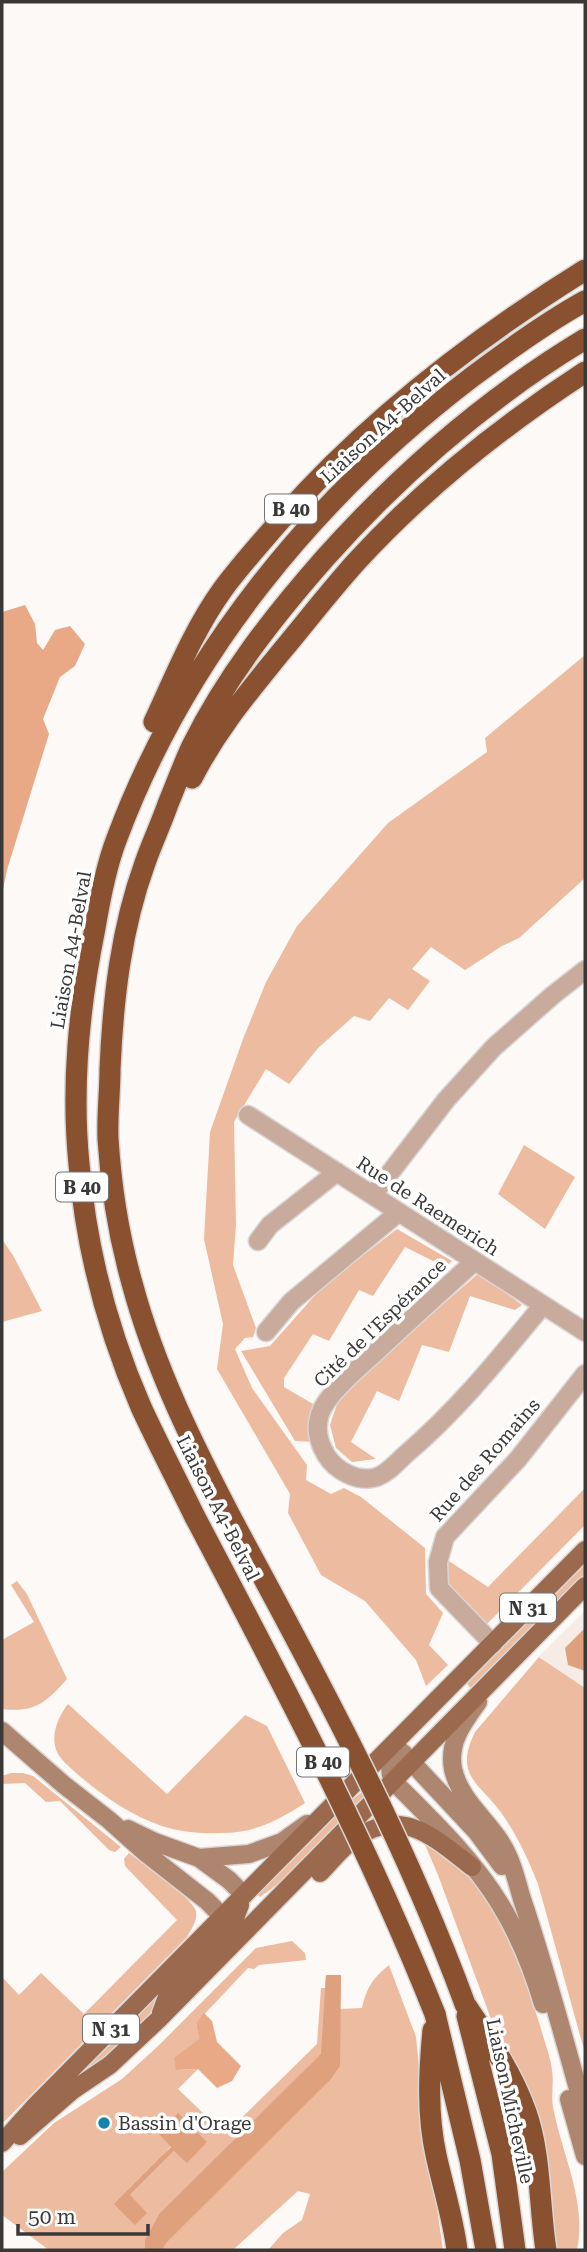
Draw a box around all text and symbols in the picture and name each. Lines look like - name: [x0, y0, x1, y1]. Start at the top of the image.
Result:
- street label: Liaison A4-Belval: [316, 364, 450, 488]
- road number: B 40: [265, 494, 317, 524]
- street label: Liaison A4-Belval: [46, 869, 96, 1031]
- street label: Rue de Raemerich: [352, 1151, 504, 1261]
- road number: B 40: [56, 1172, 108, 1202]
- street label: Cité de l'Espérance: [309, 1254, 451, 1392]
- street label: Rue des Romains: [425, 1394, 545, 1526]
- street label: Liaison A4-Belval: [171, 1432, 265, 1585]
- road number: N 31: [500, 1594, 556, 1623]
- road number: B 40: [297, 1748, 349, 1777]
- road number: N 31: [83, 2014, 139, 2043]
- street label: Liaison Micheville: [481, 2016, 539, 2186]
- place label: Bassin d'Orage: [118, 2112, 251, 2135]
- marker: Bassin d'Orage: [96, 2115, 112, 2131]
- scale bar: [18, 2192, 147, 2236]
- text: 50 m: [28, 2205, 76, 2229]

